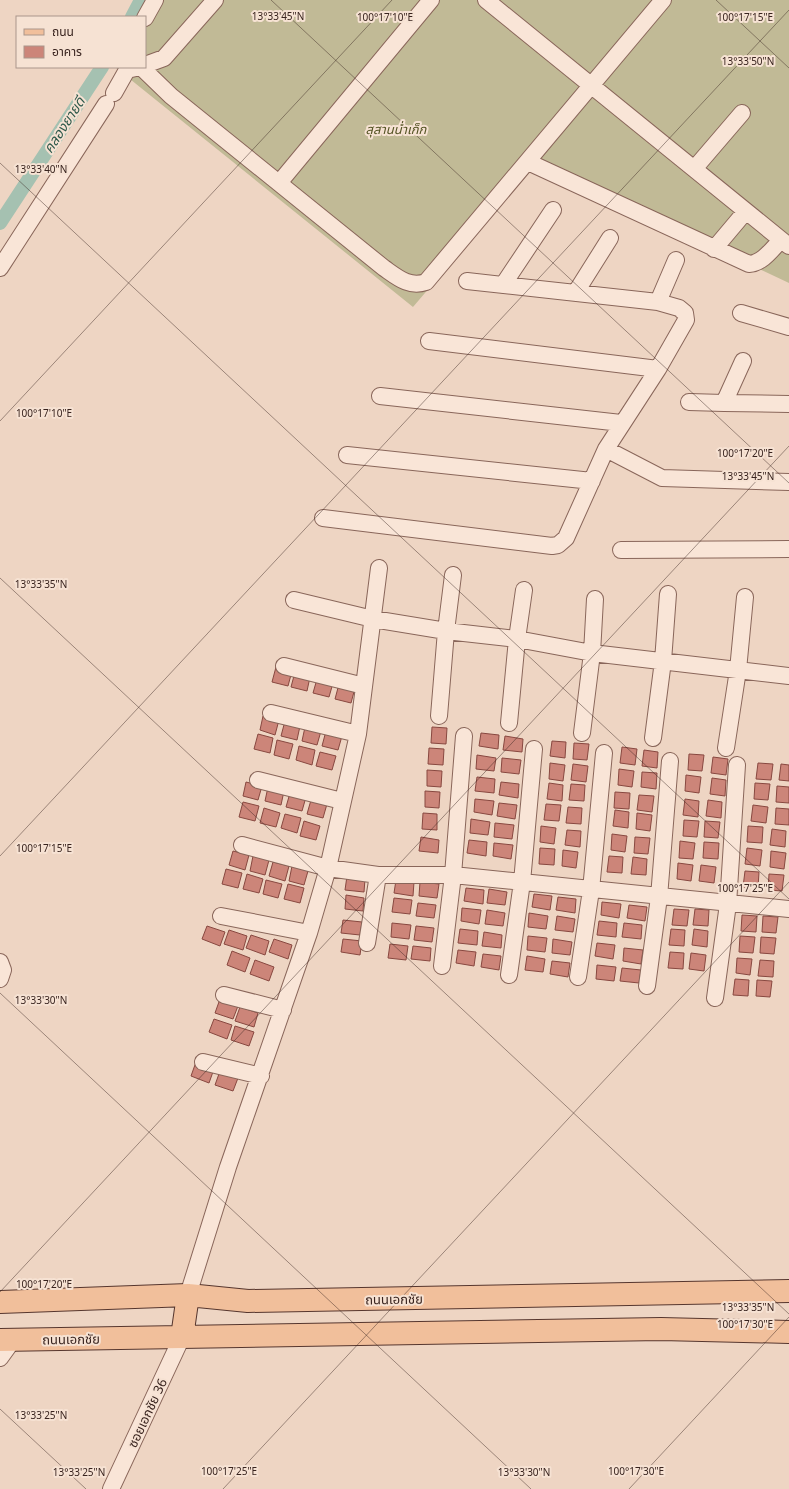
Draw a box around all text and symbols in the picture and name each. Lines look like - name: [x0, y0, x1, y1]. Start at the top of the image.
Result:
- text: 13°33'45"N: [252, 9, 304, 25]
- text: 100°17'10"E: [357, 10, 413, 26]
- text: 100°17'15"E: [717, 10, 773, 26]
- legend: [16, 16, 146, 68]
- text: ถนน: [52, 23, 74, 41]
- text: อาคาร: [52, 43, 82, 61]
- text: 13°33'50"N: [722, 54, 774, 70]
- water label: คลองยายดี: [38, 91, 91, 157]
- park label: สุสานน่ำเก็ก: [366, 120, 428, 140]
- text: 13°33'40"N: [15, 162, 67, 178]
- text: 100°17'10"E: [16, 406, 72, 422]
- text: 100°17'20"E: [717, 446, 773, 462]
- text: 13°33'45"N: [722, 469, 774, 485]
- text: 13°33'35"N: [15, 577, 67, 593]
- text: 100°17'15"E: [16, 841, 72, 857]
- text: 100°17'25"E: [717, 881, 773, 897]
- text: 13°33'30"N: [15, 993, 67, 1009]
- text: 100°17'20"E: [16, 1277, 72, 1293]
- street label: ถนนเอกชัย: [365, 1289, 423, 1311]
- text: 13°33'35"N: [722, 1300, 774, 1316]
- text: 100°17'30"E: [717, 1317, 773, 1333]
- street label: ถนนเอกชัย: [42, 1329, 100, 1351]
- street label: ซอยเอกชัย 36: [123, 1375, 173, 1451]
- text: 13°33'25"N: [15, 1408, 67, 1424]
- text: 100°17'25"E: [201, 1464, 257, 1480]
- text: 100°17'30"E: [608, 1464, 664, 1480]
- text: 13°33'25"N: [53, 1465, 105, 1481]
- text: 13°33'30"N: [498, 1465, 550, 1481]

